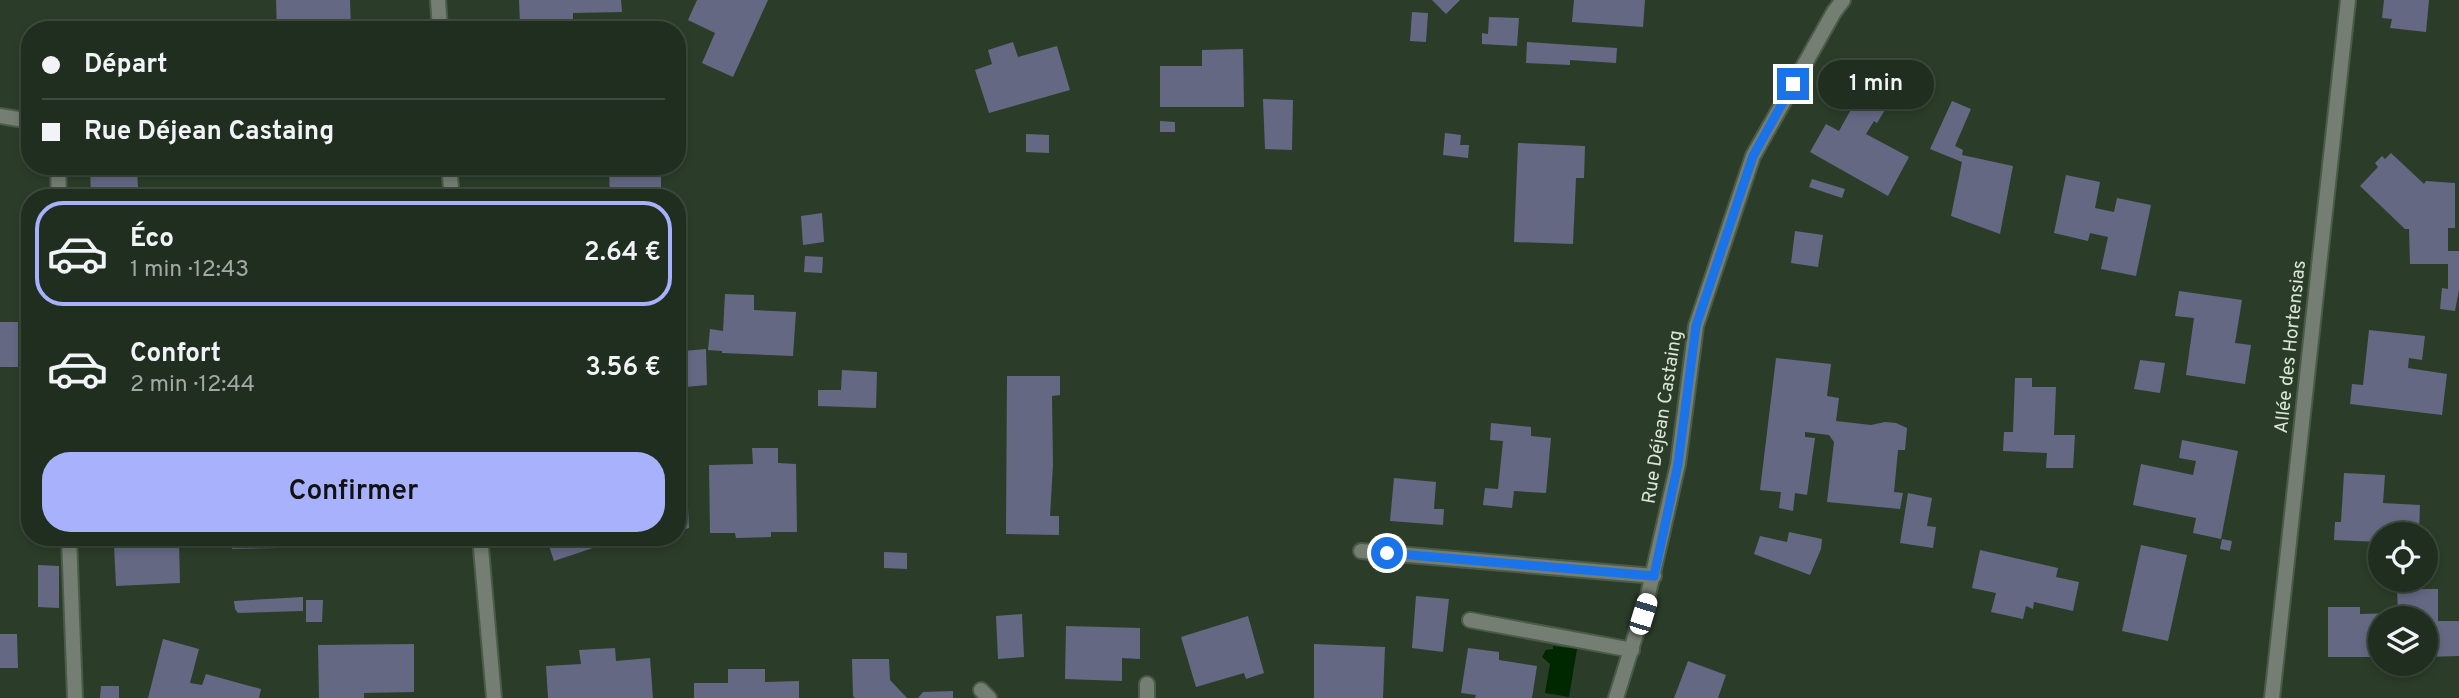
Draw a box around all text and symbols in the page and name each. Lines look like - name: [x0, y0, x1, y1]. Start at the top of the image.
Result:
- text: Départ: [84, 49, 168, 82]
- callout: 1 min: [1818, 60, 1933, 108]
- route end: [1777, 68, 1809, 100]
- text: 1 min: [1849, 70, 1903, 99]
- text: Rue Déjean Castaing: [84, 116, 334, 149]
- icon: car: [46, 222, 109, 285]
- text: Éco: [130, 223, 174, 256]
- text: 2.64 €: [584, 237, 661, 270]
- text: 1 min · 12:43: [130, 256, 249, 285]
- street label: Allée des Hortensias: [2270, 259, 2312, 435]
- street label: Rue Déjean Castaing: [1637, 328, 1689, 506]
- icon: car: [46, 337, 109, 400]
- text: Confort: [130, 338, 221, 371]
- text: 3.56 €: [585, 352, 661, 385]
- text: 2 min · 12:44: [130, 371, 255, 400]
- button: Confirmer: [42, 452, 665, 532]
- map controls: [2368, 522, 2438, 676]
- button: locate: [2368, 522, 2438, 592]
- route start: [1371, 537, 1403, 569]
- car: [1627, 591, 1660, 637]
- button: layers: [2368, 606, 2438, 676]

